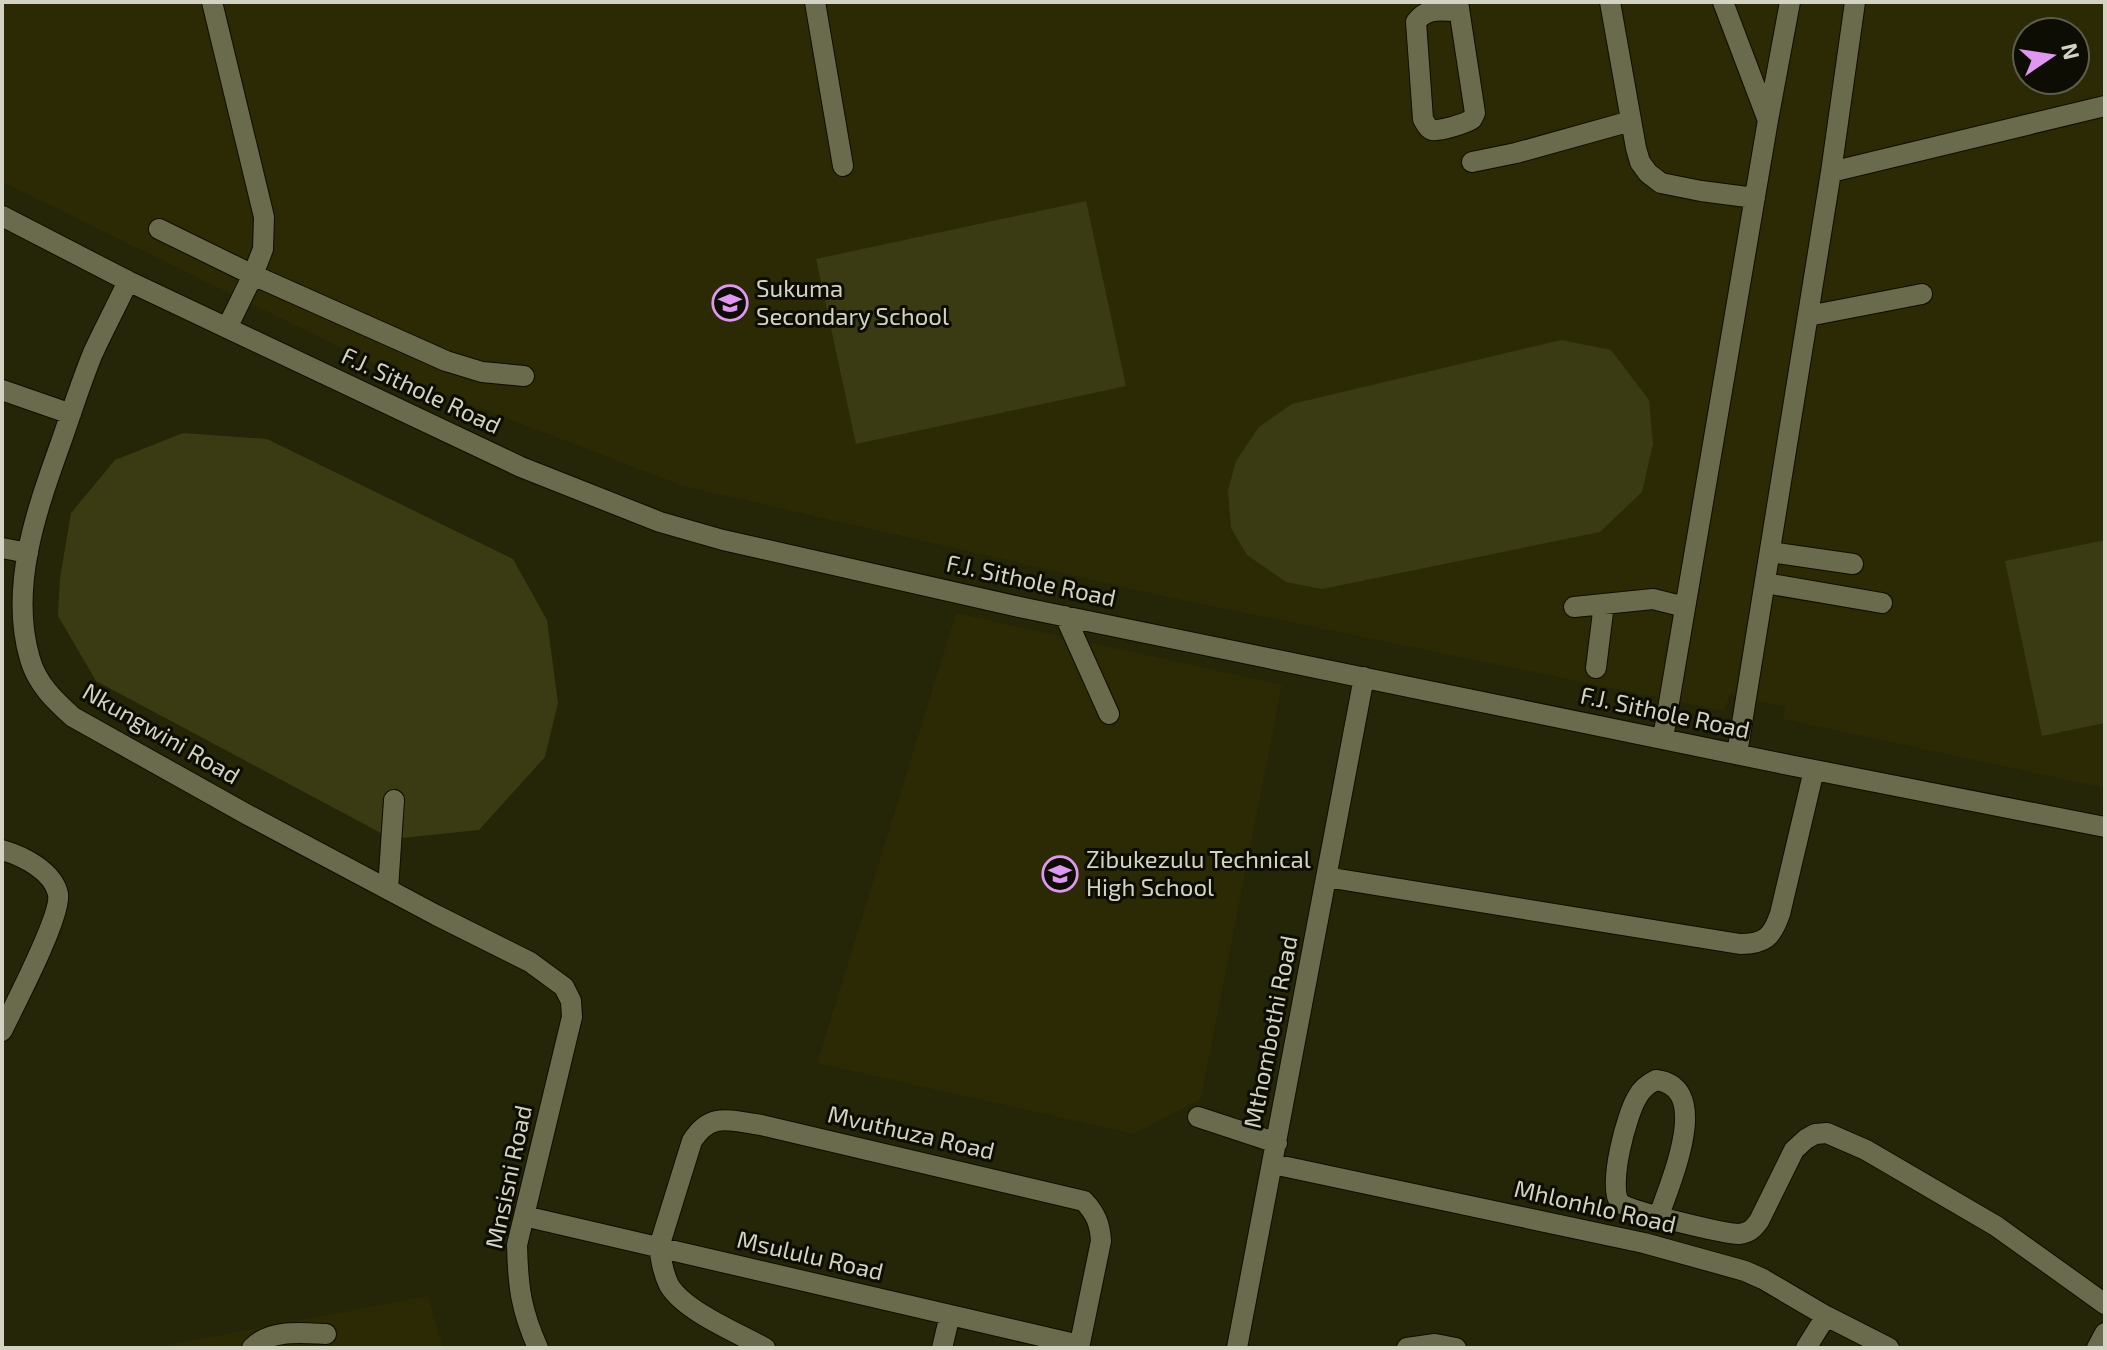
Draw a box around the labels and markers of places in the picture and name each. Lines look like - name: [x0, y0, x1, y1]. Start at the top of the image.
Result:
- place label: Sukuma Secondary School: [756, 273, 949, 330]
- school or university icon: Sukuma Secondary School: [711, 284, 749, 322]
- place label: Zibukezulu Technical High School: [1086, 844, 1311, 901]
- school or university icon: Zibukezulu Technical High School: [1041, 855, 1079, 893]

